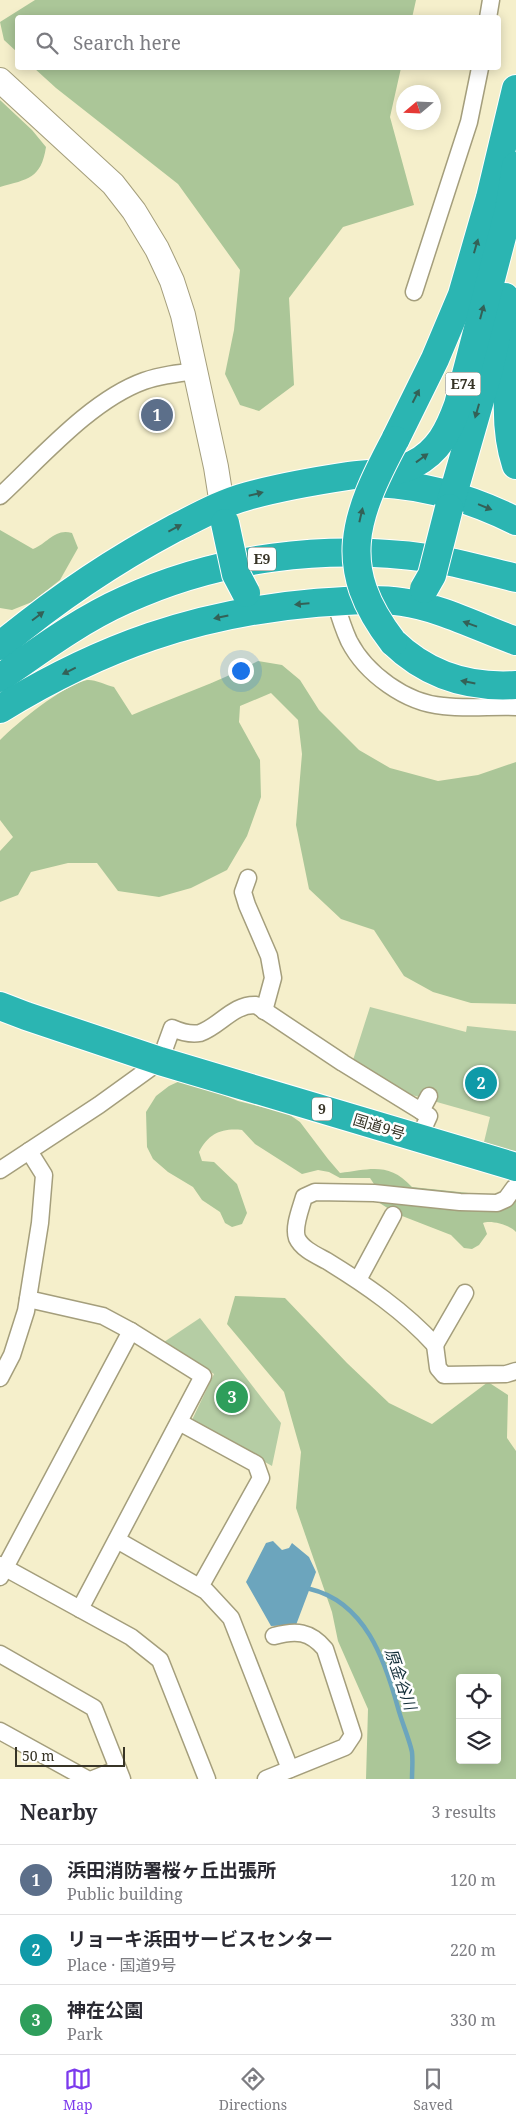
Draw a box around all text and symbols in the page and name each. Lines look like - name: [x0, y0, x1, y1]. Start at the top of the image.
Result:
- search box: [15, 15, 501, 70]
- icon: search: [33, 29, 61, 57]
- text: Search here: [73, 30, 181, 56]
- north arrow: [396, 85, 441, 130]
- one-way arrow: [473, 238, 481, 253]
- one-way arrow: [479, 304, 487, 319]
- road number: E74: [446, 372, 480, 396]
- one-way arrow: [412, 389, 420, 403]
- pin: 1: [141, 396, 173, 434]
- one-way arrow: [473, 403, 481, 418]
- one-way arrow: [415, 453, 429, 463]
- one-way arrow: [248, 490, 263, 498]
- one-way arrow: [478, 504, 492, 512]
- one-way arrow: [357, 508, 365, 523]
- one-way arrow: [168, 524, 182, 532]
- road number: E9: [248, 548, 276, 570]
- one-way arrow: [294, 600, 310, 608]
- one-way arrow: [31, 611, 44, 622]
- one-way arrow: [213, 613, 229, 621]
- one-way arrow: [463, 620, 478, 627]
- your location: [228, 658, 254, 684]
- one-way arrow: [61, 667, 76, 675]
- one-way arrow: [460, 678, 475, 686]
- pin: 2: [465, 1064, 497, 1102]
- road number: 9: [312, 1098, 332, 1120]
- street label: 国道9号: [351, 1109, 408, 1143]
- pin: 3: [216, 1378, 248, 1416]
- water label: 原金谷川: [380, 1645, 422, 1715]
- map controls: [456, 1674, 501, 1764]
- button: locate: [456, 1674, 501, 1719]
- button: layers: [456, 1719, 501, 1764]
- scale bar: [15, 1744, 125, 1767]
- text: 50 m: [22, 1746, 55, 1765]
- text: Nearby: [20, 1798, 98, 1826]
- text: 3 results: [432, 1801, 496, 1823]
- text: 浜田消防署桜ヶ丘出張所: [67, 1857, 276, 1883]
- text: 1: [31, 1869, 41, 1891]
- text: 120 m: [450, 1869, 496, 1891]
- text: Public building: [67, 1883, 183, 1905]
- text: リョーキ浜田サービスセンター: [67, 1926, 333, 1952]
- text: 2: [31, 1939, 41, 1961]
- text: 220 m: [450, 1939, 496, 1961]
- text: Place · 国道9号: [67, 1954, 176, 1976]
- text: 神在公園: [67, 1997, 143, 2023]
- text: 3: [31, 2009, 41, 2031]
- text: 330 m: [450, 2009, 496, 2031]
- text: Park: [67, 2023, 103, 2045]
- tab: Map: [63, 2065, 93, 2114]
- tab: Directions: [219, 2065, 287, 2114]
- tab: Saved: [413, 2065, 453, 2114]

